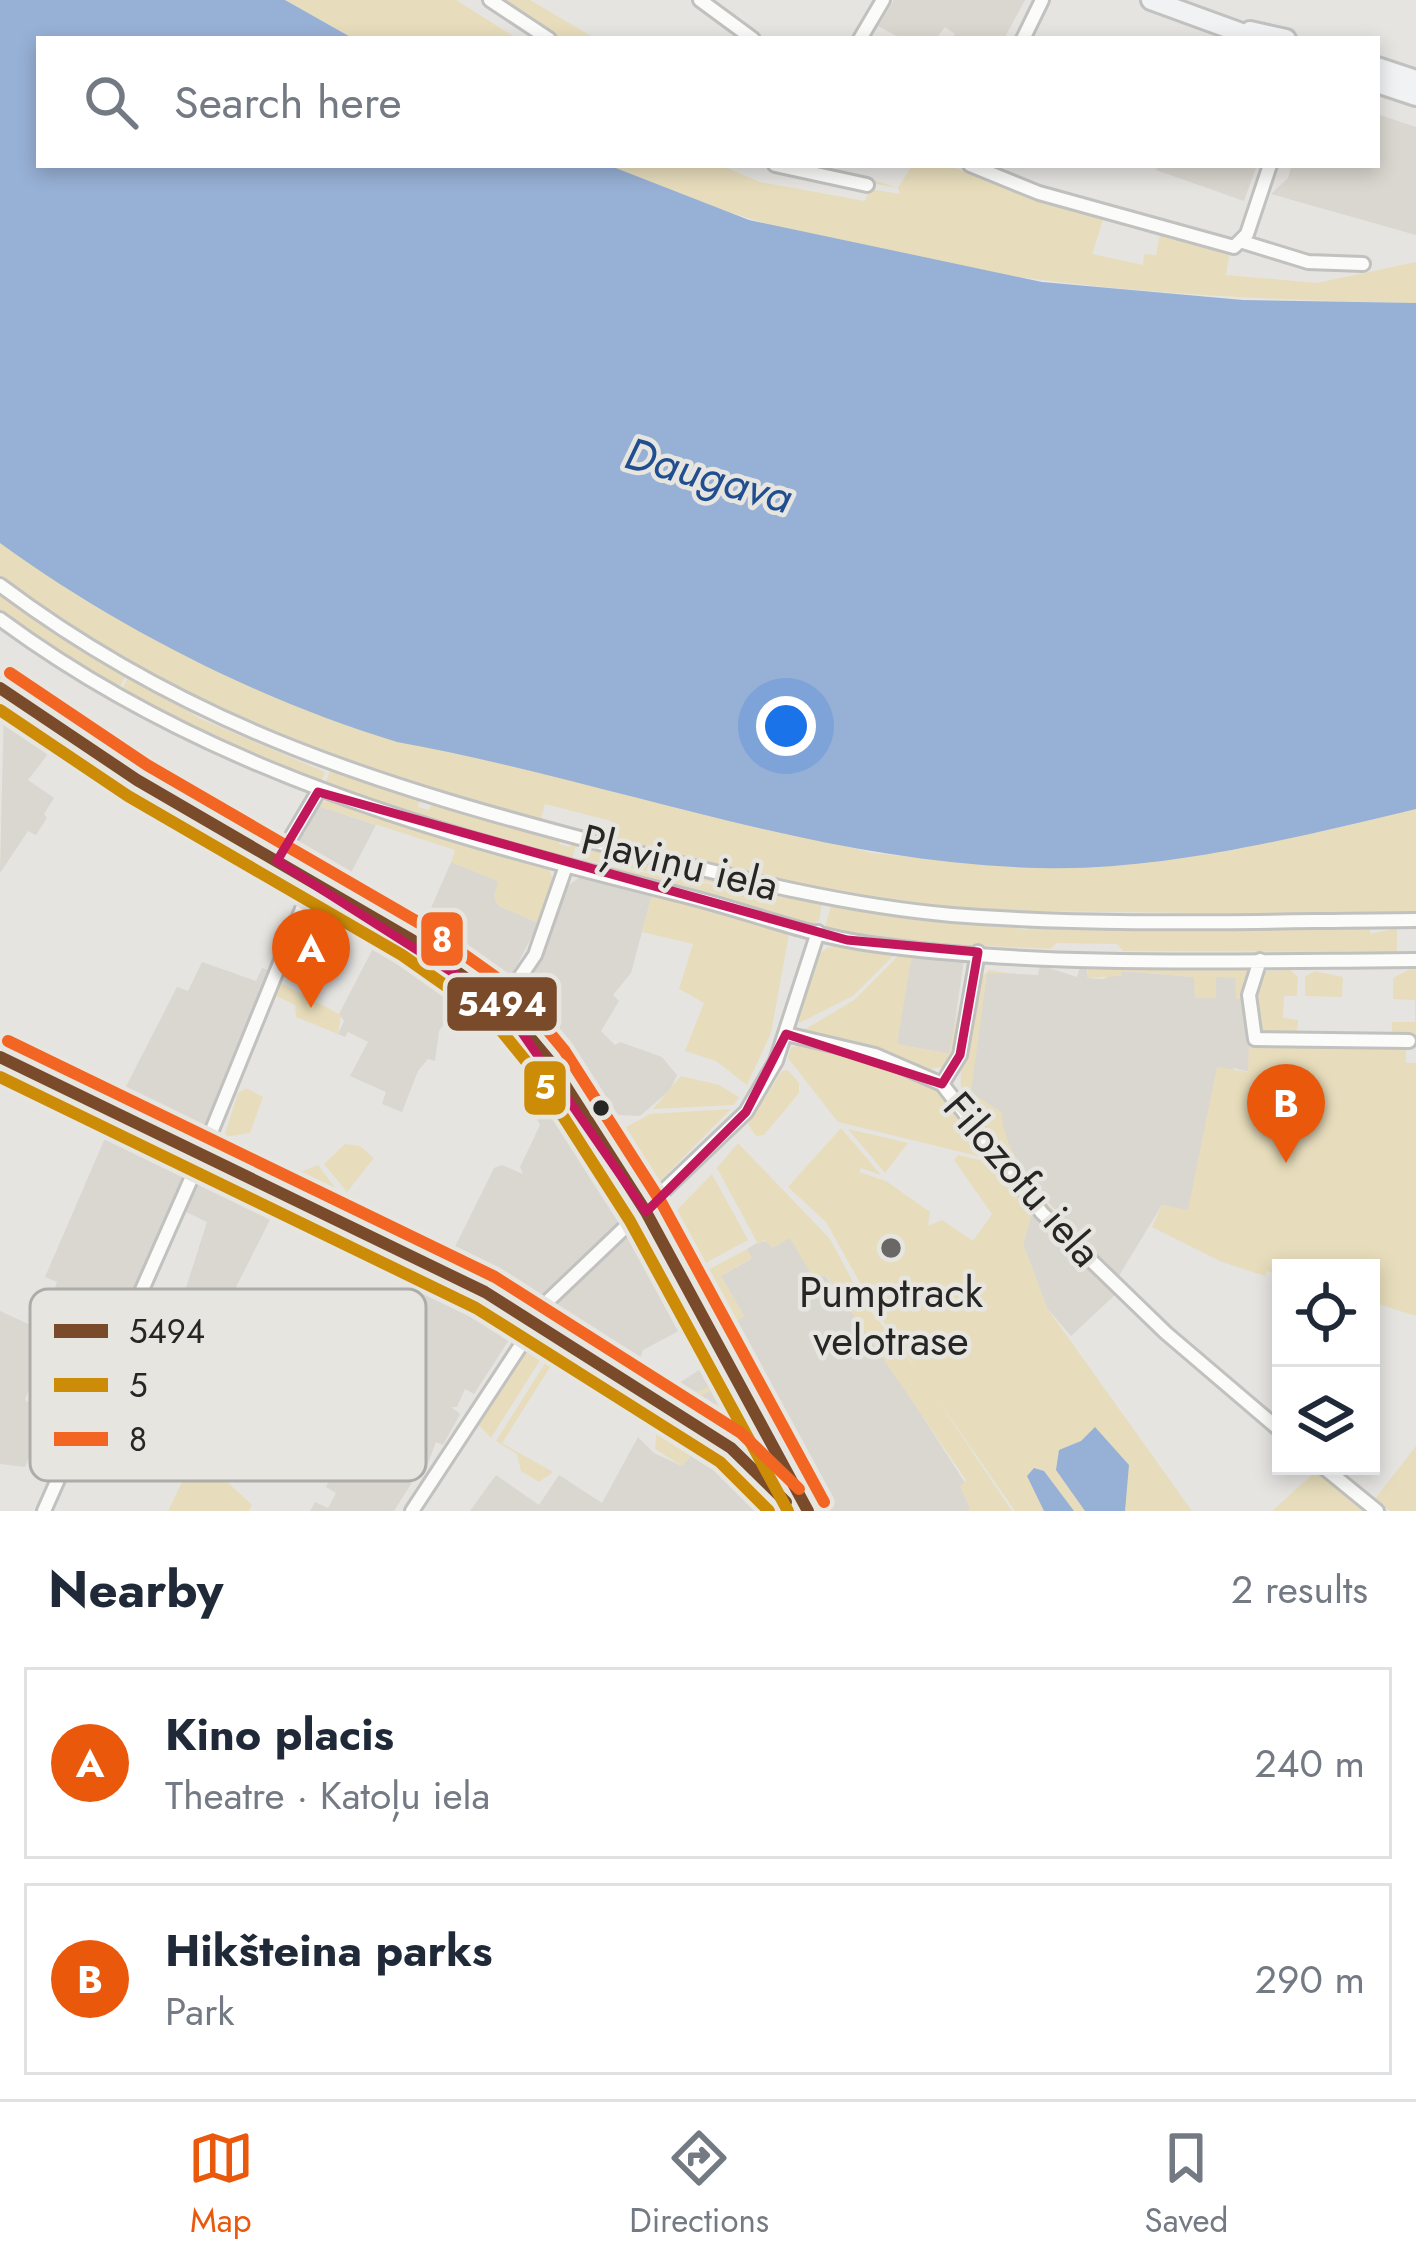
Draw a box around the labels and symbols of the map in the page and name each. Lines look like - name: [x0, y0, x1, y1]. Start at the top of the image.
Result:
- water label: Daugava: [618, 421, 800, 530]
- your location: [756, 696, 816, 756]
- street label: Pļaviņu iela: [575, 809, 785, 916]
- pin: A: [272, 909, 350, 1008]
- line badge: 8: [419, 910, 465, 968]
- text: 8: [432, 916, 452, 963]
- line badge: 5494: [445, 975, 559, 1033]
- text: 5494: [457, 981, 547, 1028]
- line badge: 5: [522, 1059, 568, 1117]
- text: 5: [534, 1064, 556, 1111]
- pin: B: [1247, 1064, 1325, 1163]
- street label: Filozofu iela: [929, 1078, 1116, 1280]
- unlabelled marker: [590, 1097, 612, 1119]
- marker: Pumptrack velotrase: [878, 1235, 904, 1261]
- place label: Pumptrack velotrase: [799, 1262, 984, 1371]
- legend: [30, 1289, 426, 1481]
- text: 5494: [129, 1308, 205, 1355]
- text: 5: [129, 1362, 148, 1409]
- text: 8: [129, 1416, 147, 1463]

